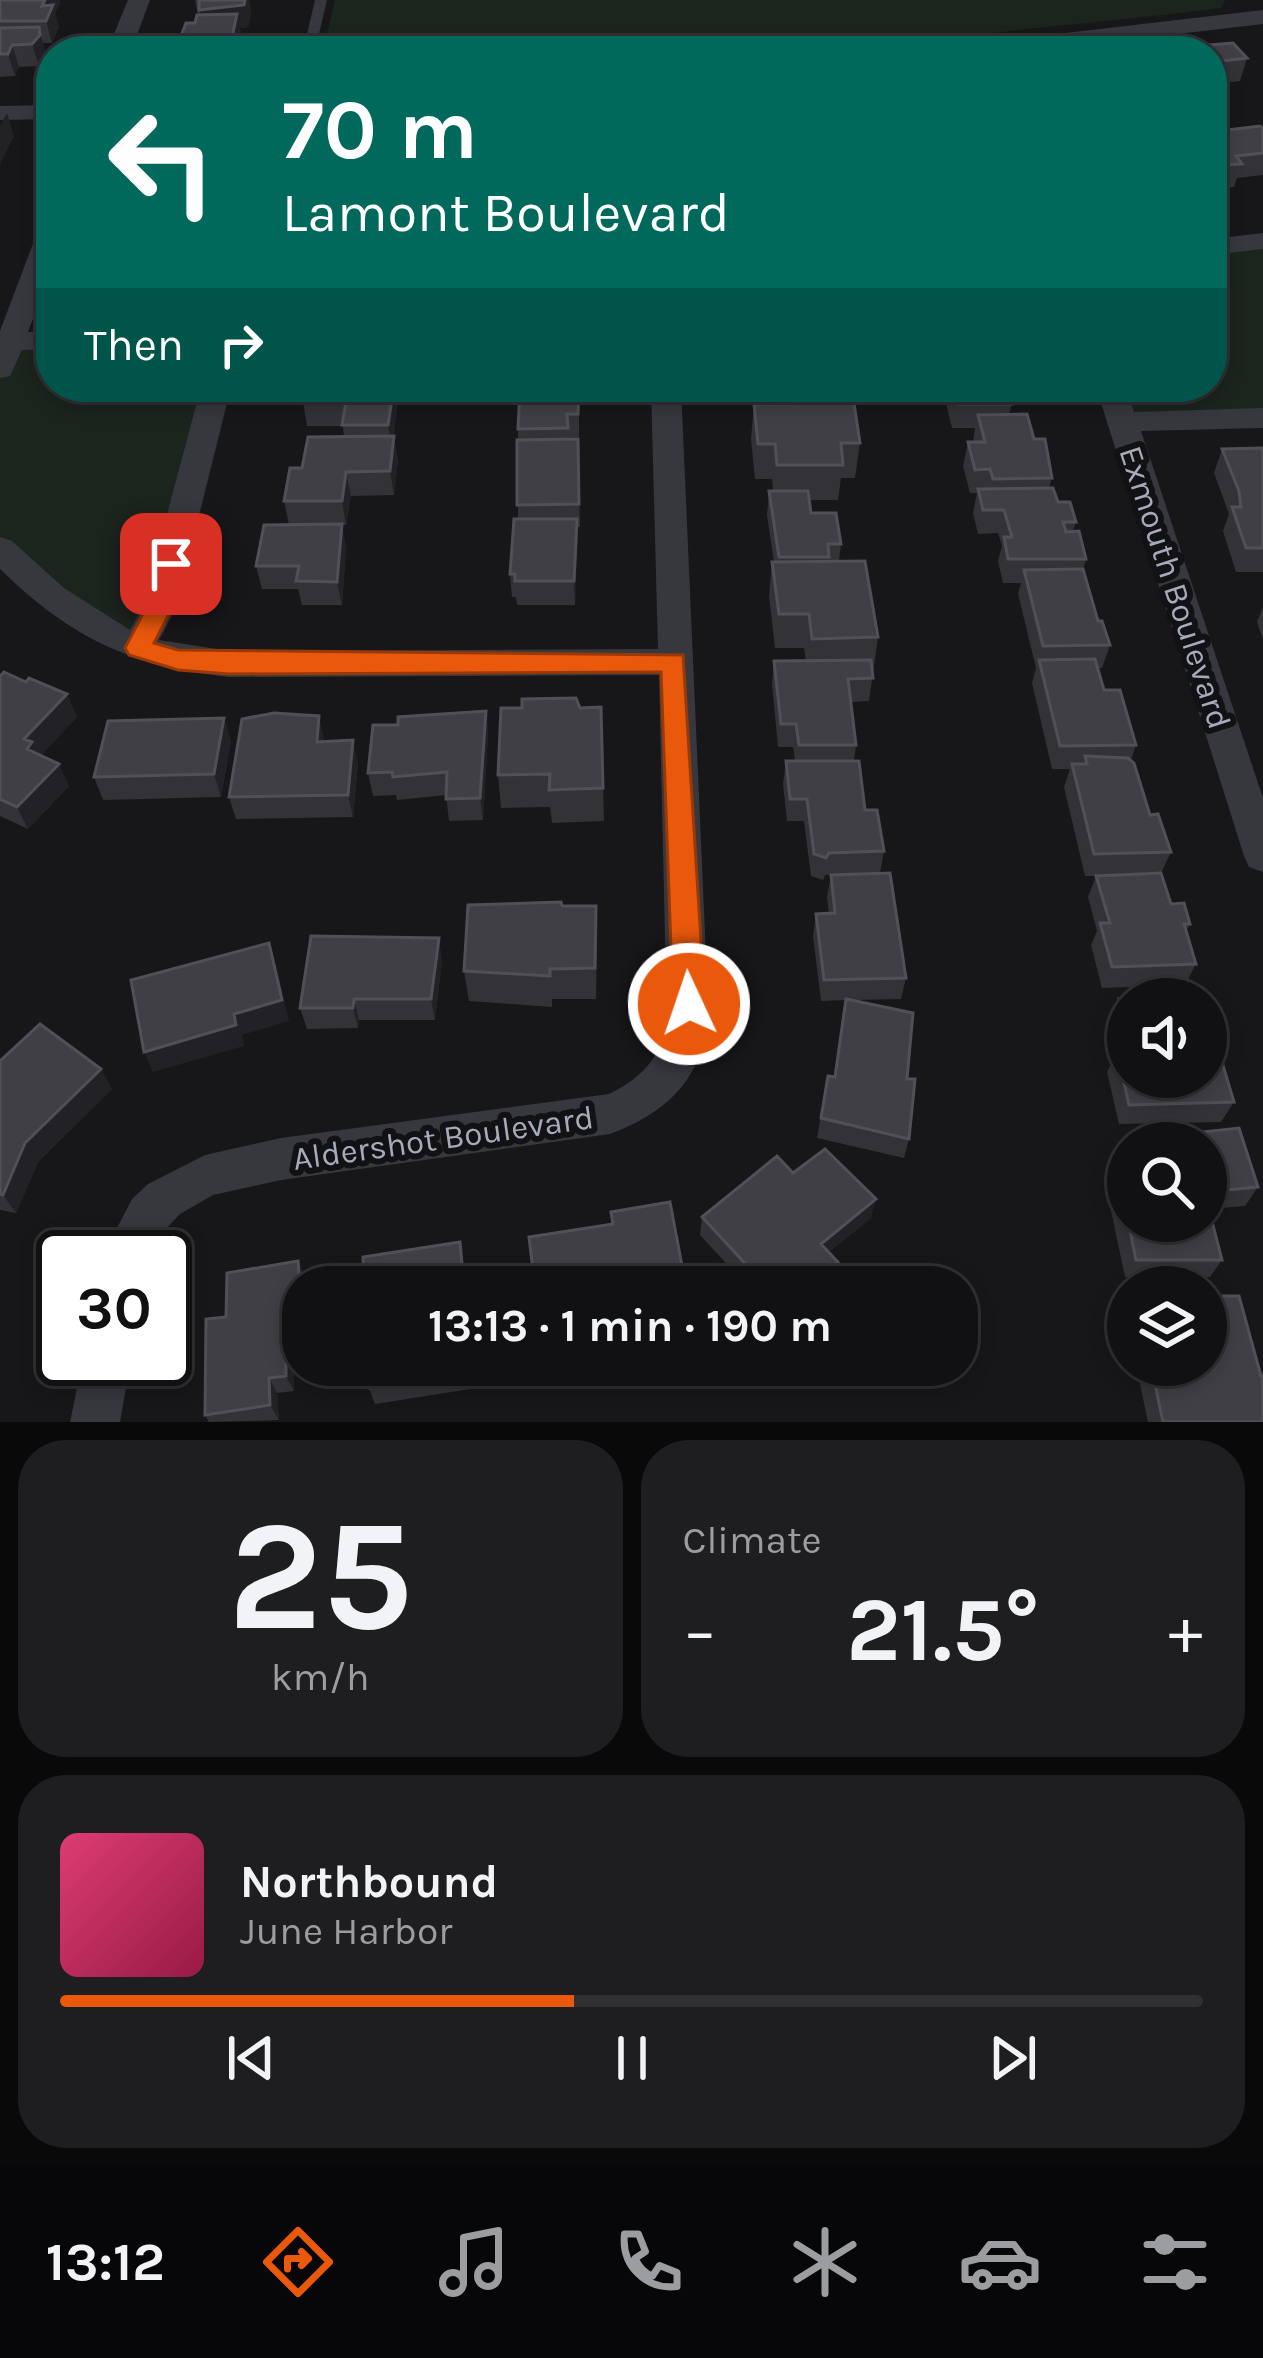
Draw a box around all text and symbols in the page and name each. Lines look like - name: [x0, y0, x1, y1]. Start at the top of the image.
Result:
- text: 70 m: [282, 81, 478, 179]
- icon: left: [84, 84, 240, 240]
- text: Lamont Boulevard: [282, 181, 730, 245]
- icon: right: [208, 312, 274, 378]
- text: Then: [84, 319, 184, 371]
- street label: Exmouth Boulevard: [1111, 441, 1239, 734]
- pin: [120, 513, 222, 615]
- icon: arrive: [138, 531, 204, 597]
- position arrow: [626, 941, 752, 1067]
- map controls: [1107, 978, 1227, 1386]
- button: sound: [1107, 978, 1227, 1098]
- street label: Aldershot Boulevard: [290, 1098, 596, 1178]
- button: search: [1107, 1122, 1227, 1242]
- speed limit sign: 30: [36, 1230, 192, 1386]
- button: layers: [1107, 1266, 1227, 1386]
- text: 13:13 · 1 min · 190 m: [428, 1300, 832, 1352]
- text: 25: [228, 1485, 413, 1667]
- text: Climate: [683, 1517, 822, 1563]
- text: 21.5°: [846, 1577, 1039, 1683]
- text: −: [683, 1592, 717, 1670]
- text: +: [1168, 1592, 1203, 1670]
- text: km/h: [271, 1654, 370, 1700]
- text: Northbound: [240, 1856, 498, 1908]
- text: June Harbor: [240, 1908, 452, 1954]
- icon: previous: [218, 2025, 284, 2091]
- icon: pause: [599, 2025, 665, 2091]
- icon: next: [980, 2025, 1046, 2091]
- icon: directions: [256, 2220, 340, 2304]
- icon: music: [432, 2220, 516, 2304]
- icon: phone: [607, 2220, 691, 2304]
- icon: climate: [783, 2220, 867, 2304]
- icon: car: [958, 2220, 1042, 2304]
- icon: filters: [1133, 2220, 1217, 2304]
- text: 13:12: [46, 2230, 165, 2294]

